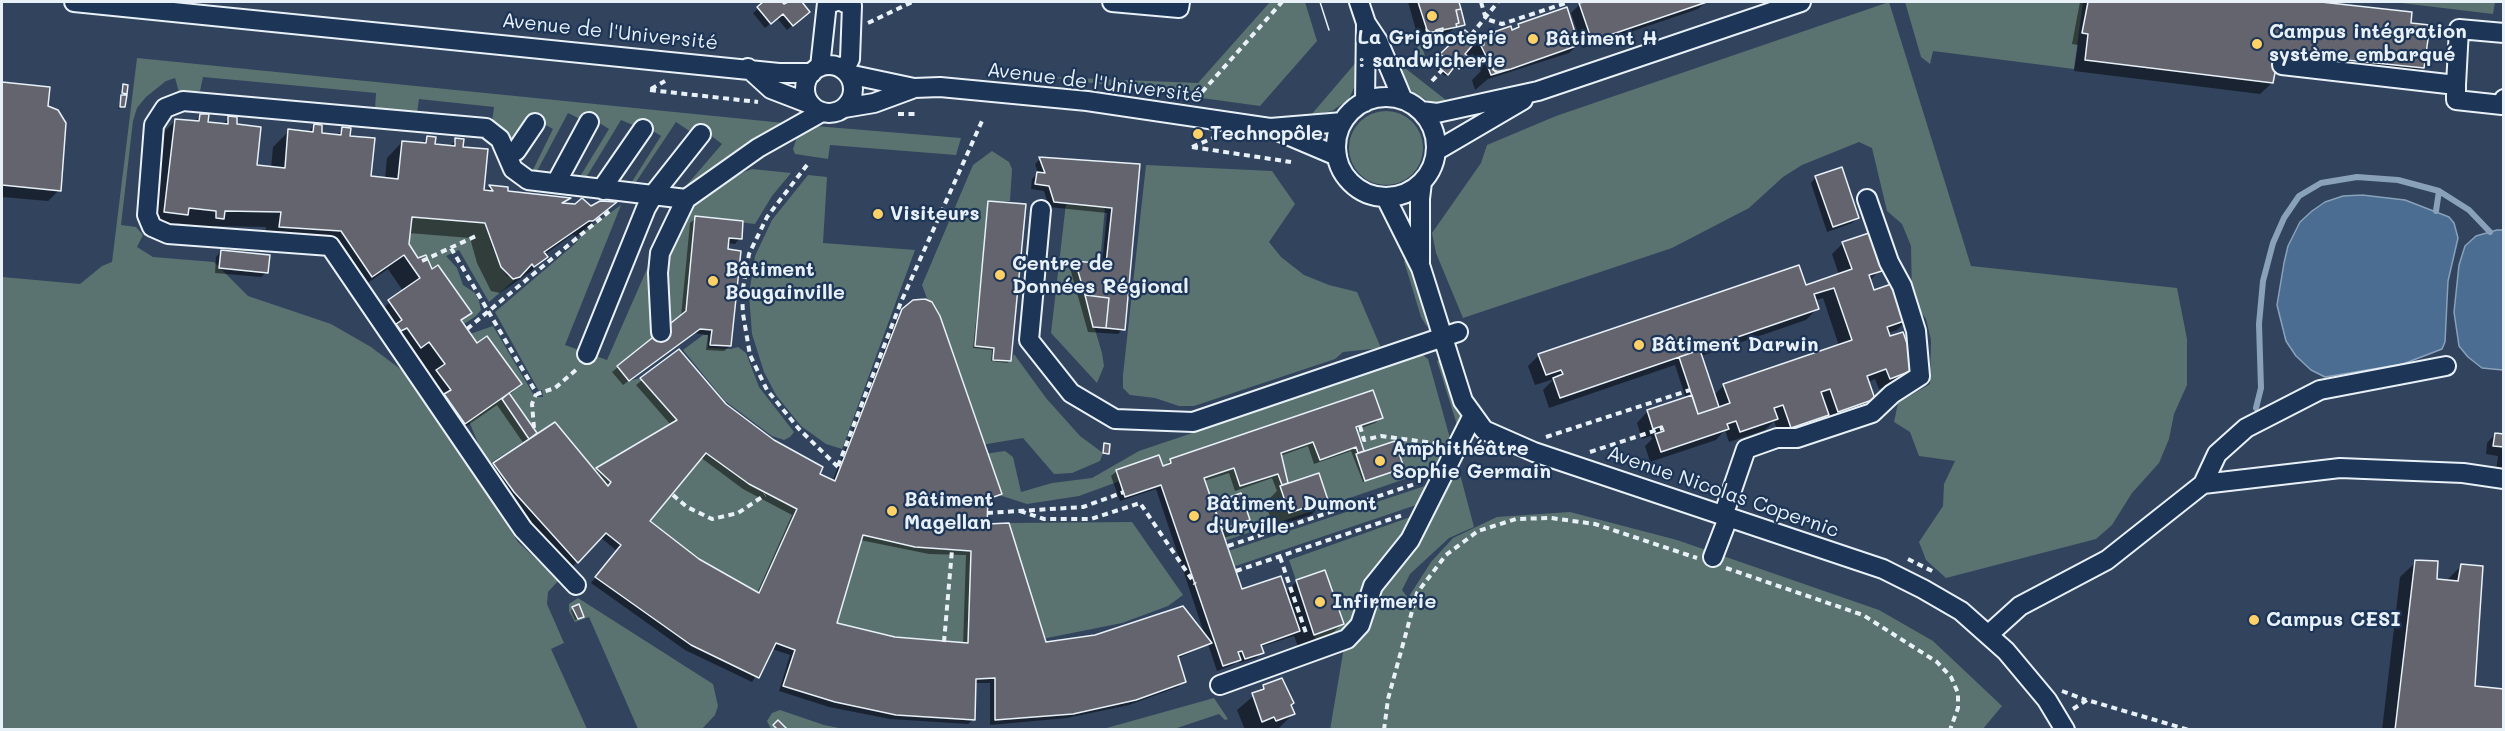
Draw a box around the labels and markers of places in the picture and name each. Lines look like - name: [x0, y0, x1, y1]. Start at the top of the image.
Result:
- marker: La Grignoterie : sandwicherie: [1425, 9, 1439, 23]
- place label: Campus intégration système embarqué: [2269, 20, 2467, 67]
- place label: La Grignoterie : sandwicherie: [1357, 26, 1507, 73]
- place label: Bâtiment H: [1545, 27, 1658, 51]
- marker: Bâtiment H: [1526, 32, 1540, 46]
- marker: Campus intégration système embarqué: [2250, 37, 2264, 51]
- place label: Technopôle: [1210, 122, 1323, 146]
- marker: Technopôle: [1191, 127, 1205, 141]
- place label: Visiteurs: [890, 202, 980, 226]
- marker: Visiteurs: [871, 207, 885, 221]
- place label: Centre de Données Régional: [1012, 252, 1189, 299]
- place label: Bâtiment Bougainville: [725, 258, 845, 305]
- marker: Centre de Données Régional: [993, 268, 1007, 282]
- marker: Bâtiment Bougainville: [706, 274, 720, 288]
- place label: Bâtiment Darwin: [1651, 333, 1818, 357]
- marker: Bâtiment Darwin: [1632, 338, 1646, 352]
- place label: Amphithéâtre Sophie Germain: [1392, 437, 1551, 484]
- marker: Amphithéâtre Sophie Germain: [1373, 454, 1387, 468]
- place label: Bâtiment Magellan: [904, 488, 994, 535]
- place label: Bâtiment Dumont d'Urville: [1206, 492, 1377, 539]
- marker: Bâtiment Magellan: [885, 504, 899, 518]
- marker: Bâtiment Dumont d'Urville: [1187, 509, 1201, 523]
- place label: Infirmerie: [1332, 590, 1436, 614]
- marker: Infirmerie: [1313, 595, 1327, 609]
- place label: Campus CESI: [2266, 608, 2401, 632]
- marker: Campus CESI: [2247, 613, 2261, 627]

